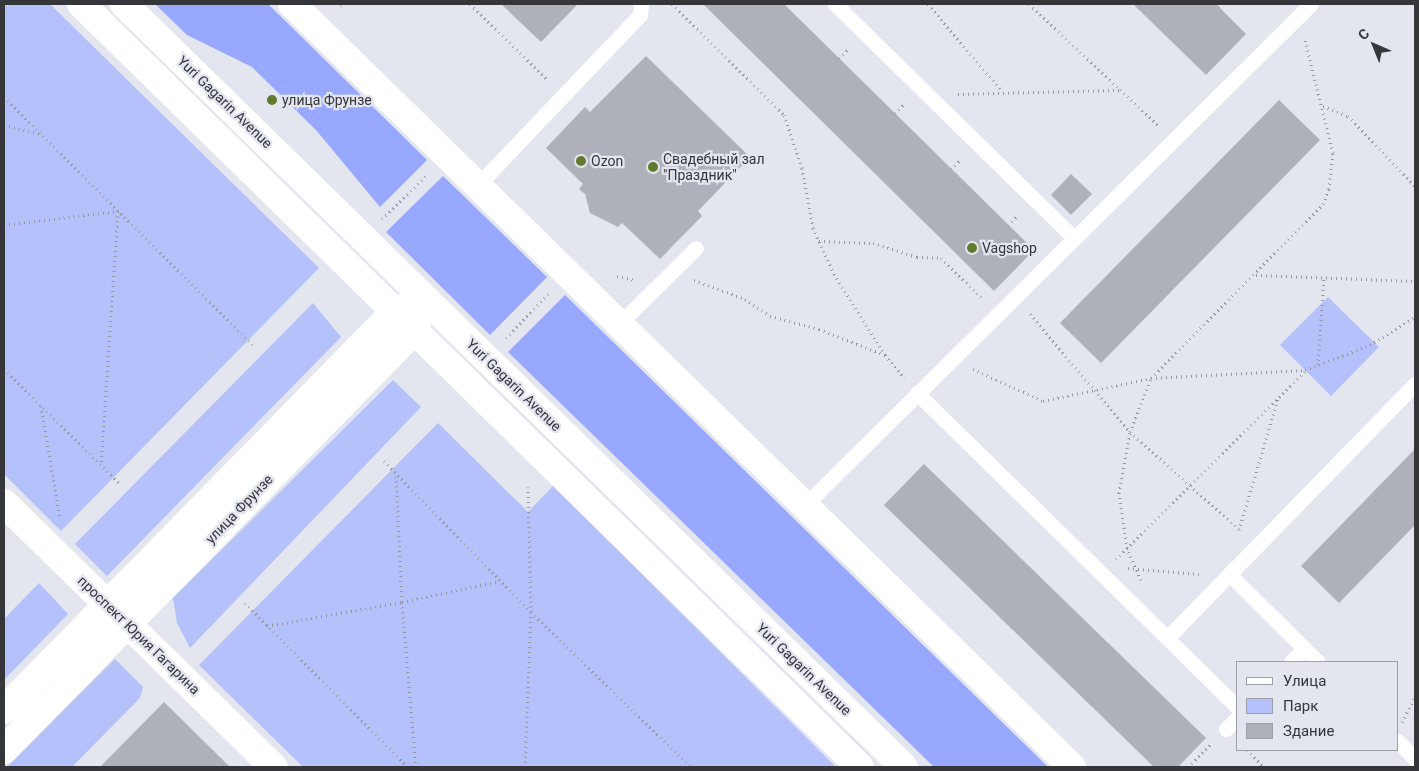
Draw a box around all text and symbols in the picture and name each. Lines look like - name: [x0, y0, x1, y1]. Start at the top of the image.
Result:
- north arrow: [1349, 20, 1399, 70]
- text: С: [1355, 25, 1372, 43]
- street label: Yuri Gagarin Avenue: [174, 52, 276, 152]
- place label: улица Фрунзе: [282, 92, 372, 108]
- marker: улица Фрунзе: [266, 94, 278, 106]
- place label: Свадебный зал "Праздник": [663, 151, 765, 184]
- place label: Ozon: [591, 153, 623, 169]
- marker: Ozon: [575, 155, 587, 167]
- marker: Свадебный зал "Праздник": [647, 161, 659, 173]
- place label: Vagshop: [982, 240, 1037, 256]
- marker: Vagshop: [966, 242, 978, 254]
- street label: Yuri Gagarin Avenue: [463, 335, 565, 435]
- street label: улица Фрунзе: [202, 471, 276, 547]
- street label: проспект Юрия Гагарина: [74, 572, 204, 698]
- street label: Yuri Gagarin Avenue: [753, 619, 855, 719]
- legend: [1236, 661, 1399, 751]
- text: Улица: [1283, 672, 1326, 690]
- text: Парк: [1283, 697, 1318, 715]
- text: Здание: [1283, 722, 1334, 740]

